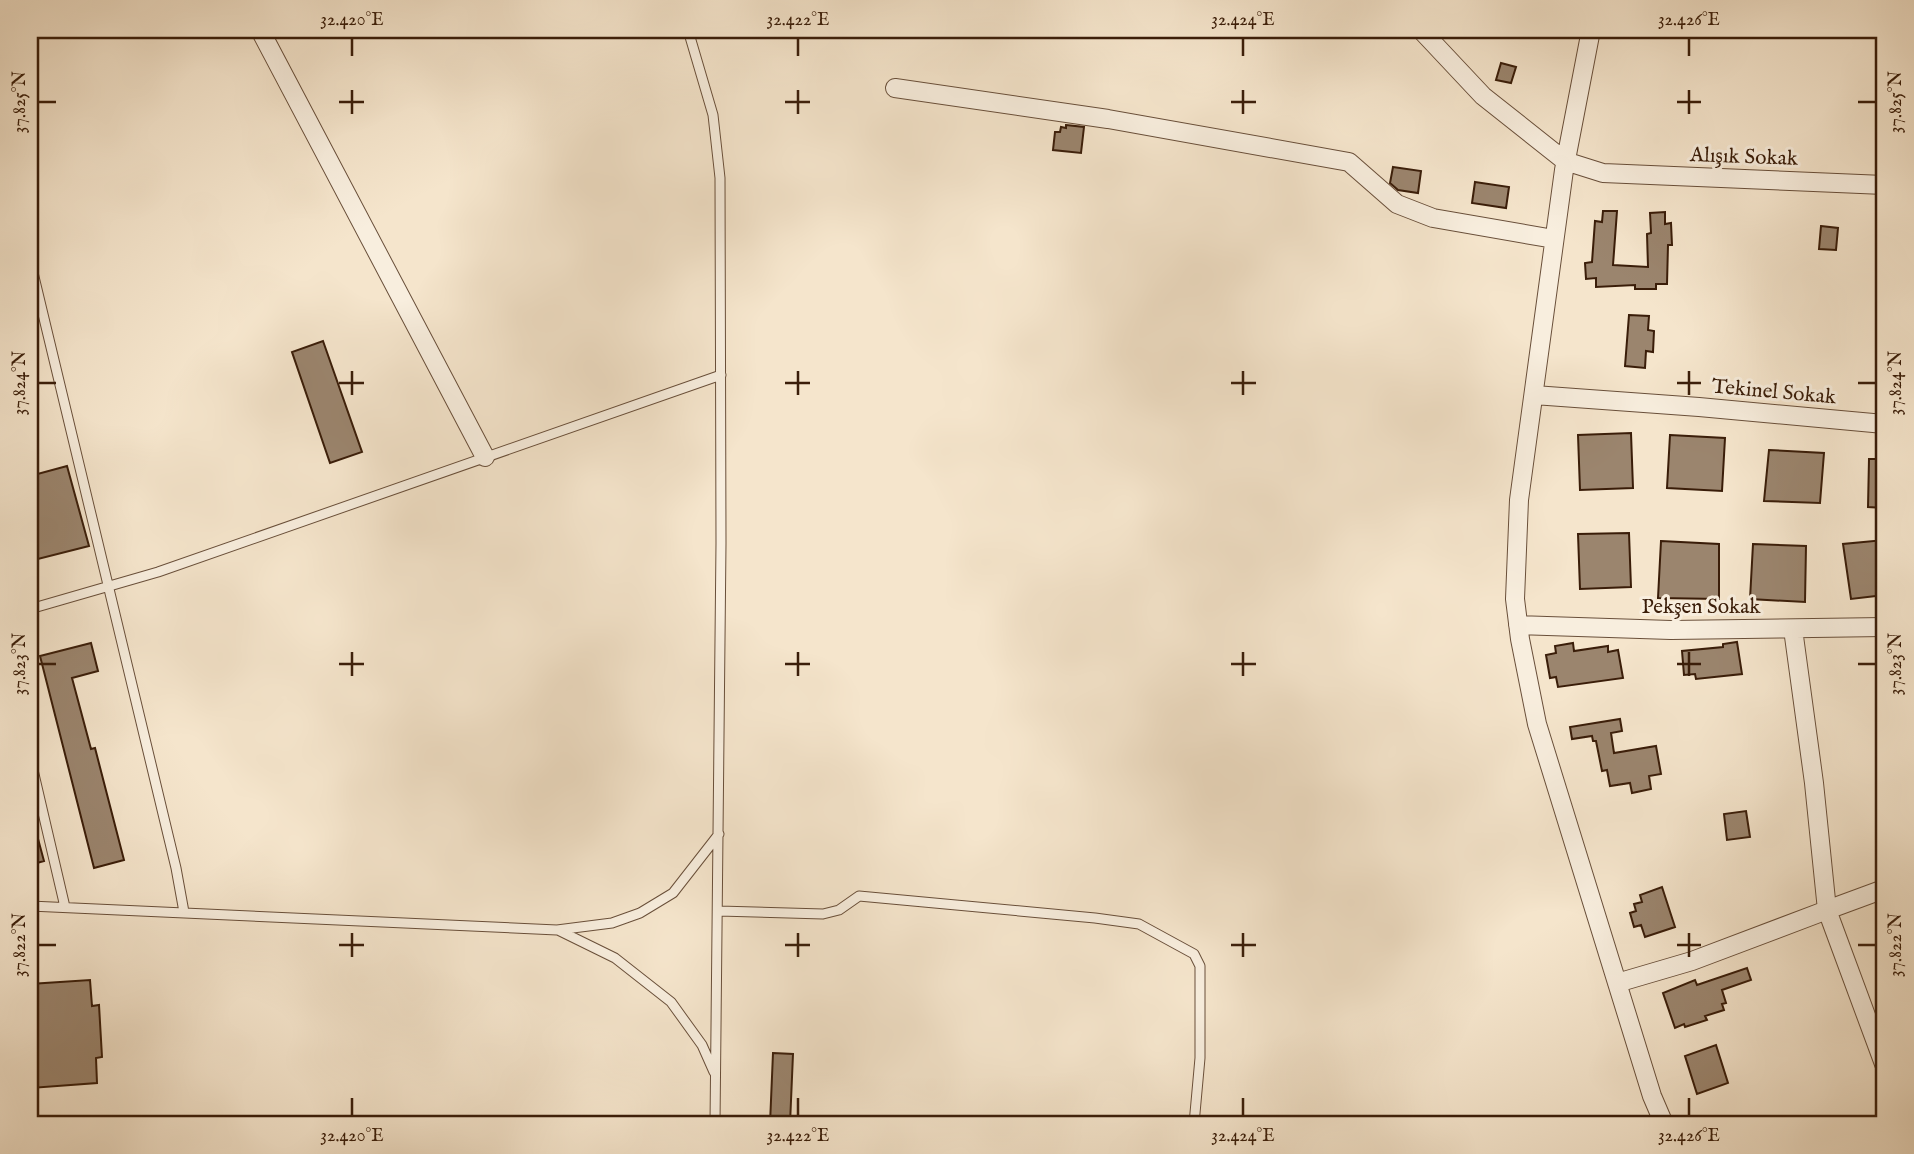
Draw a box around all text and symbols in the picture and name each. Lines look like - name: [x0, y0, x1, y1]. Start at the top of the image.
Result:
- text: 32.420°E: [320, 9, 384, 32]
- text: 32.422°E: [766, 9, 830, 32]
- text: 32.424°E: [1211, 9, 1275, 32]
- text: 32.426°E: [1658, 9, 1720, 32]
- text: 37.825°N: [9, 70, 32, 133]
- text: 37.825°N: [1885, 70, 1908, 133]
- street label: Alışık Sokak: [1689, 142, 1799, 173]
- text: 37.824°N: [9, 350, 32, 415]
- text: 37.824°N: [1885, 350, 1908, 415]
- street label: Tekinel Sokak: [1711, 374, 1838, 411]
- street label: Pekşen Sokak: [1641, 594, 1761, 621]
- text: 37.823°N: [9, 632, 32, 695]
- text: 37.823°N: [1885, 632, 1908, 695]
- text: 37.822°N: [9, 912, 32, 977]
- text: 37.822°N: [1885, 912, 1908, 977]
- text: 32.420°E: [320, 1125, 384, 1148]
- text: 32.422°E: [766, 1125, 830, 1148]
- text: 32.424°E: [1211, 1125, 1275, 1148]
- text: 32.426°E: [1658, 1125, 1720, 1148]

